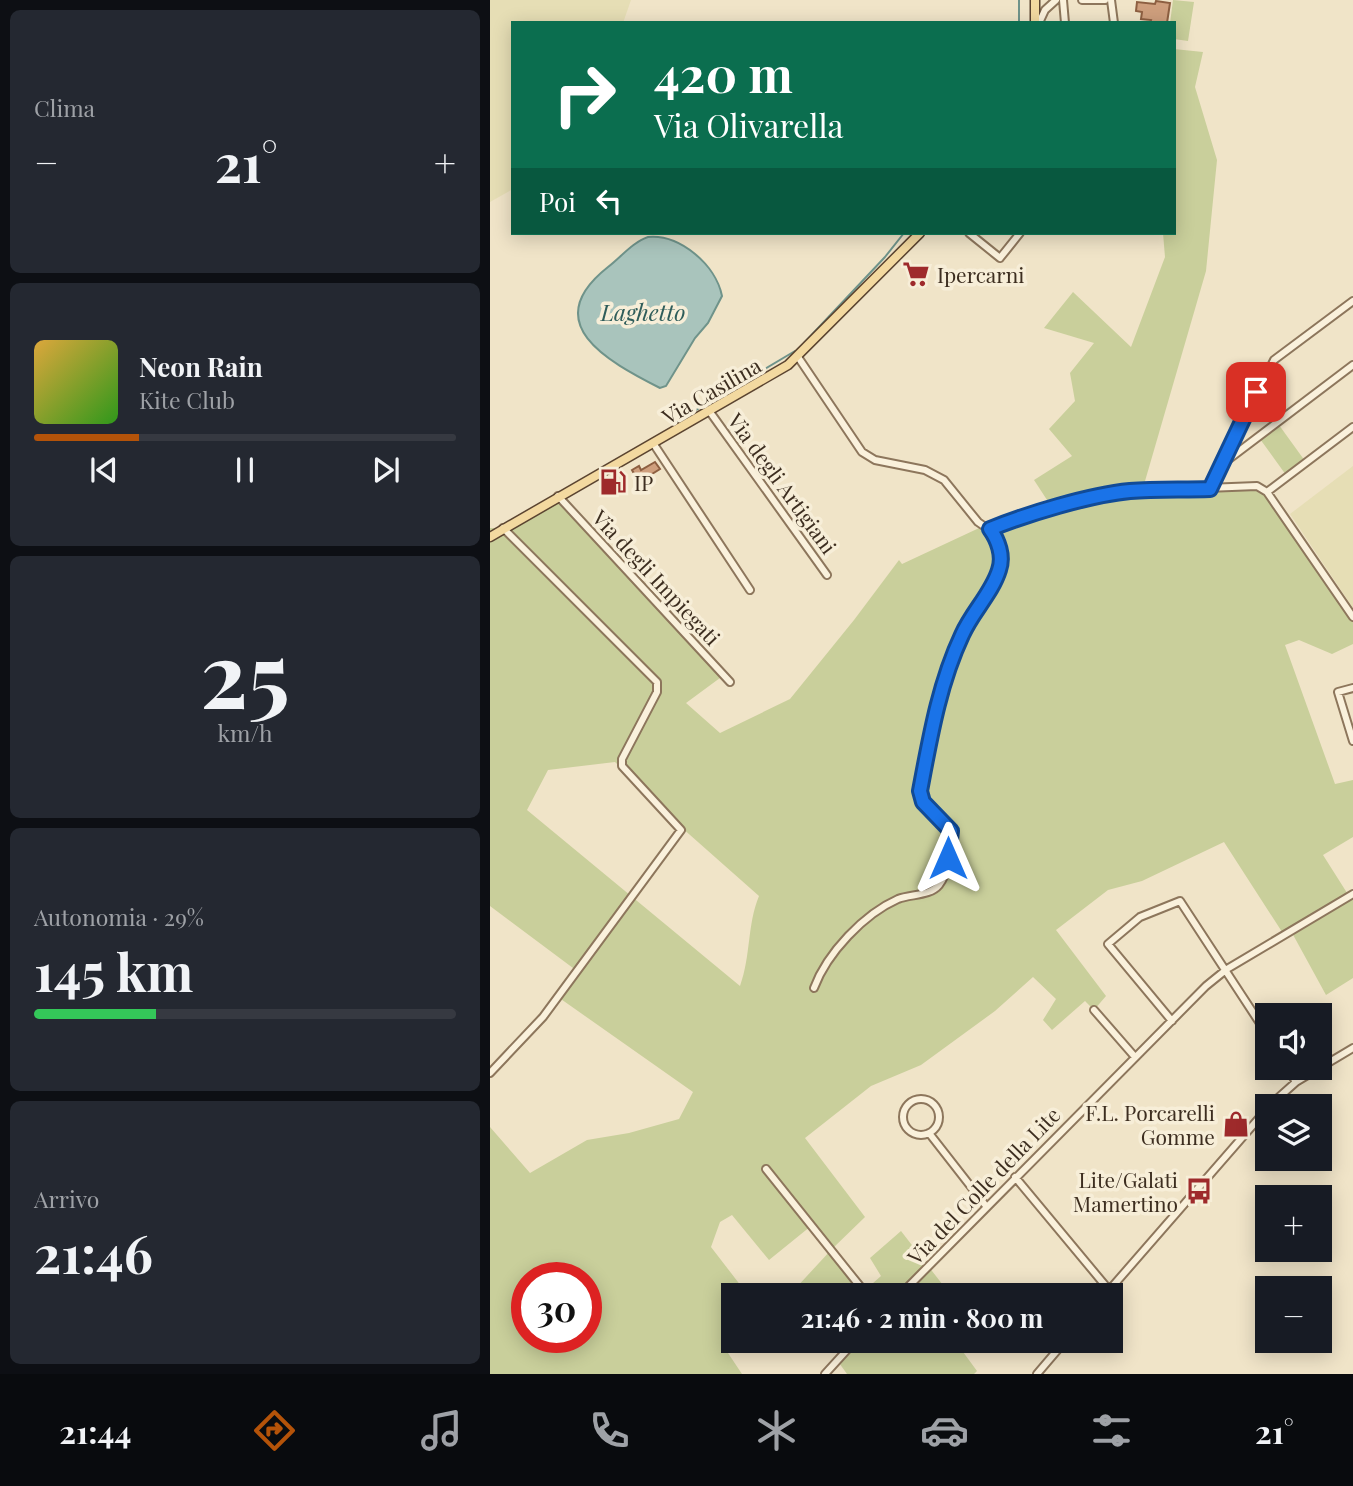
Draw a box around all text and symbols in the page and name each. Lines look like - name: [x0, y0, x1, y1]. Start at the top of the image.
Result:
- text: 420 m: [654, 40, 793, 105]
- icon: right: [539, 49, 630, 140]
- text: Clima: [34, 92, 95, 123]
- text: Via Olivarella: [654, 103, 844, 146]
- text: 21°: [215, 127, 278, 196]
- text: −: [34, 136, 59, 187]
- text: +: [434, 136, 456, 187]
- icon: left: [590, 182, 628, 220]
- text: Poi: [539, 184, 576, 219]
- supermarket icon: Ipercarni: [901, 259, 931, 289]
- place label: Ipercarni: [937, 260, 1024, 288]
- water label: Laghetto: [600, 296, 685, 327]
- text: Neon Rain: [139, 349, 263, 384]
- street label: Via Casilina: [656, 350, 766, 430]
- pin: [1226, 362, 1286, 422]
- icon: arrive: [1237, 373, 1275, 411]
- text: Kite Club: [139, 384, 235, 415]
- street label: Via degli Artigiani: [722, 406, 844, 559]
- icon: previous: [85, 451, 123, 489]
- icon: pause: [226, 451, 264, 489]
- icon: next: [367, 451, 405, 489]
- fuel station icon: IP: [598, 467, 628, 497]
- place label: IP: [634, 468, 653, 496]
- street label: Via degli Impiegati: [586, 503, 727, 651]
- text: 25: [200, 611, 290, 732]
- text: km/h: [217, 717, 273, 748]
- position arrow: [911, 821, 985, 895]
- text: Autonomia · 29%: [34, 901, 204, 932]
- text: 145 km: [34, 936, 193, 1005]
- map controls: [1255, 1003, 1332, 1353]
- button: sound: [1255, 1003, 1332, 1080]
- button: layers: [1255, 1094, 1332, 1171]
- place label: F.L. Porcarelli Gomme: [1085, 1098, 1215, 1150]
- street label: Via del Colle della Lite: [900, 1100, 1065, 1270]
- shop icon: F.L. Porcarelli Gomme: [1221, 1109, 1251, 1139]
- place label: Lite/Galati Mamertino: [1073, 1165, 1178, 1217]
- bus stop icon: Lite/Galati Mamertino: [1184, 1176, 1214, 1206]
- text: Arrivo: [34, 1183, 99, 1214]
- button: +: [1255, 1185, 1332, 1262]
- text: 21:46: [34, 1218, 153, 1287]
- speed limit sign: 30: [511, 1262, 602, 1353]
- button: −: [1255, 1276, 1332, 1353]
- text: 21:46 · 2 min · 800 m: [801, 1300, 1043, 1335]
- icon: directions: [250, 1406, 299, 1455]
- icon: music: [417, 1406, 466, 1455]
- icon: phone: [585, 1406, 634, 1455]
- icon: climate: [752, 1406, 801, 1455]
- icon: car: [920, 1406, 969, 1455]
- icon: filters: [1087, 1406, 1136, 1455]
- text: 21:44: [59, 1409, 131, 1452]
- text: 21°: [1255, 1409, 1294, 1452]

